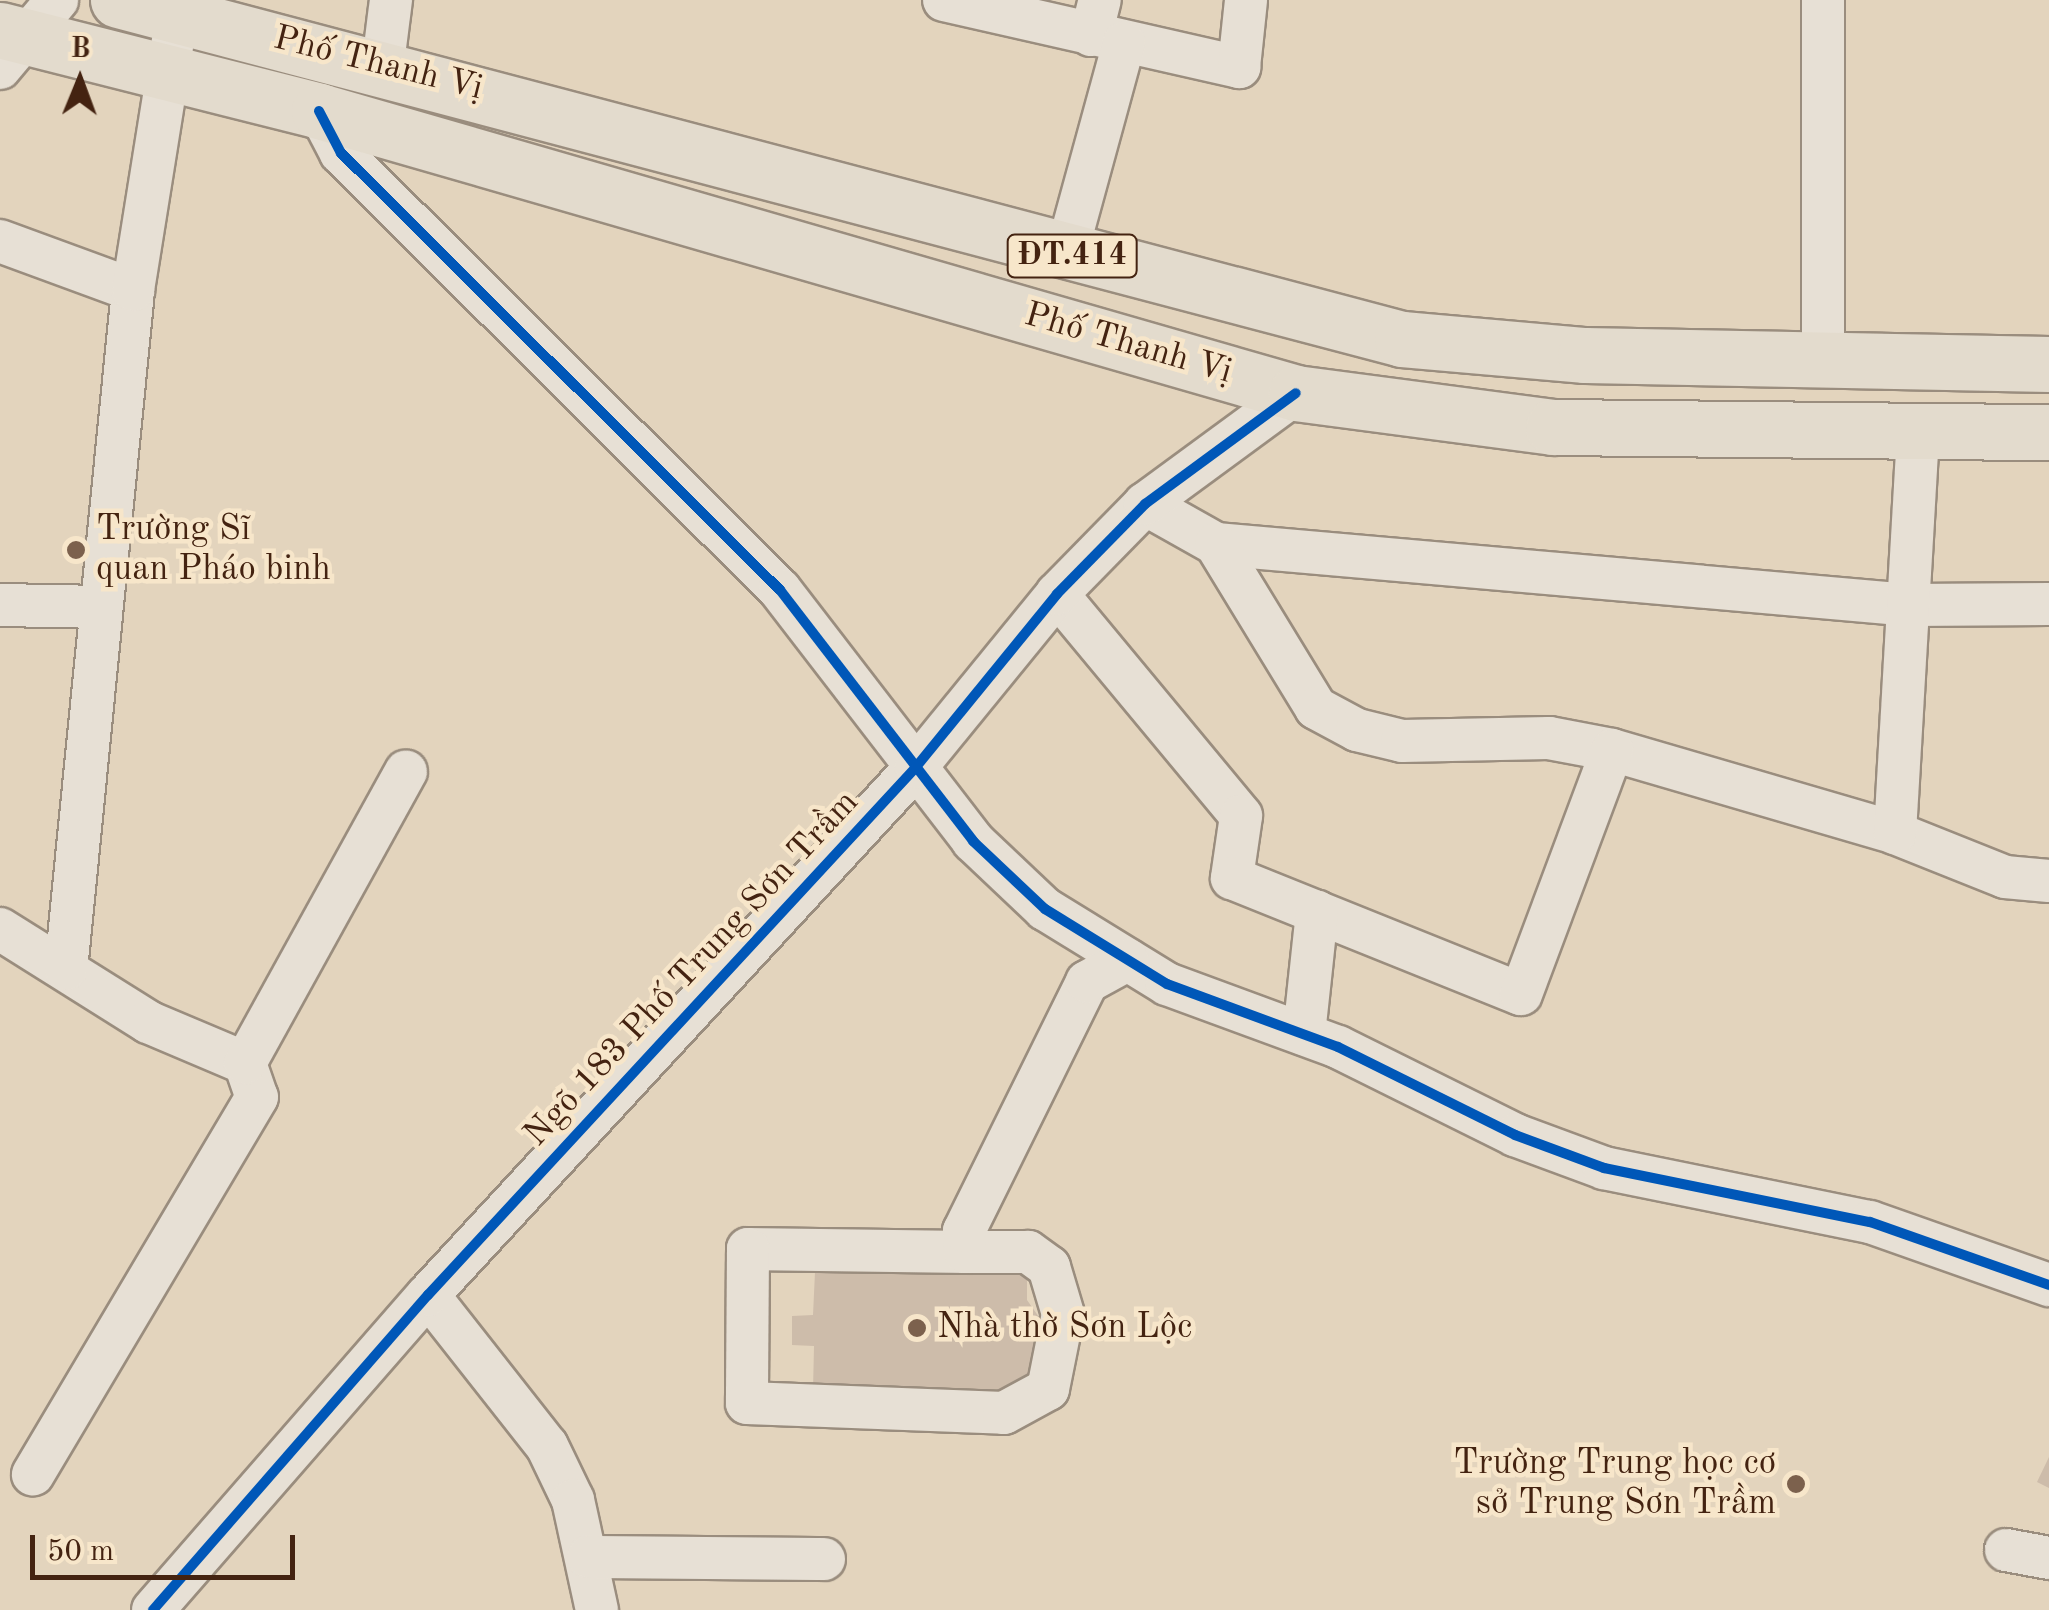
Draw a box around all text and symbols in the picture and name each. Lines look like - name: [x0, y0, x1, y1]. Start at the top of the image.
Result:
- street label: Phố Thanh Vị: [269, 18, 487, 110]
- north arrow: [30, 30, 130, 130]
- text: B: [70, 36, 91, 64]
- road number: ĐT.414: [1004, 229, 1140, 283]
- street label: Phố Thanh Vị: [1019, 294, 1237, 394]
- place label: Trường Sĩ quan Pháo binh: [96, 509, 331, 591]
- marker: Trường Sĩ quan Pháo binh: [65, 539, 87, 561]
- street label: Ngõ 183 Phố Trung Sơn Trầm: [516, 782, 868, 1156]
- place label: Nhà thờ Sơn Lộc: [937, 1307, 1192, 1349]
- marker: Nhà thờ Sơn Lộc: [906, 1317, 928, 1339]
- place label: Trường Trung học cơ sở Trung Sơn Trầm: [1453, 1443, 1776, 1525]
- marker: Trường Trung học cơ sở Trung Sơn Trầm: [1785, 1473, 1807, 1495]
- scale bar: [35, 1515, 300, 1577]
- text: 50 m: [47, 1537, 114, 1567]

